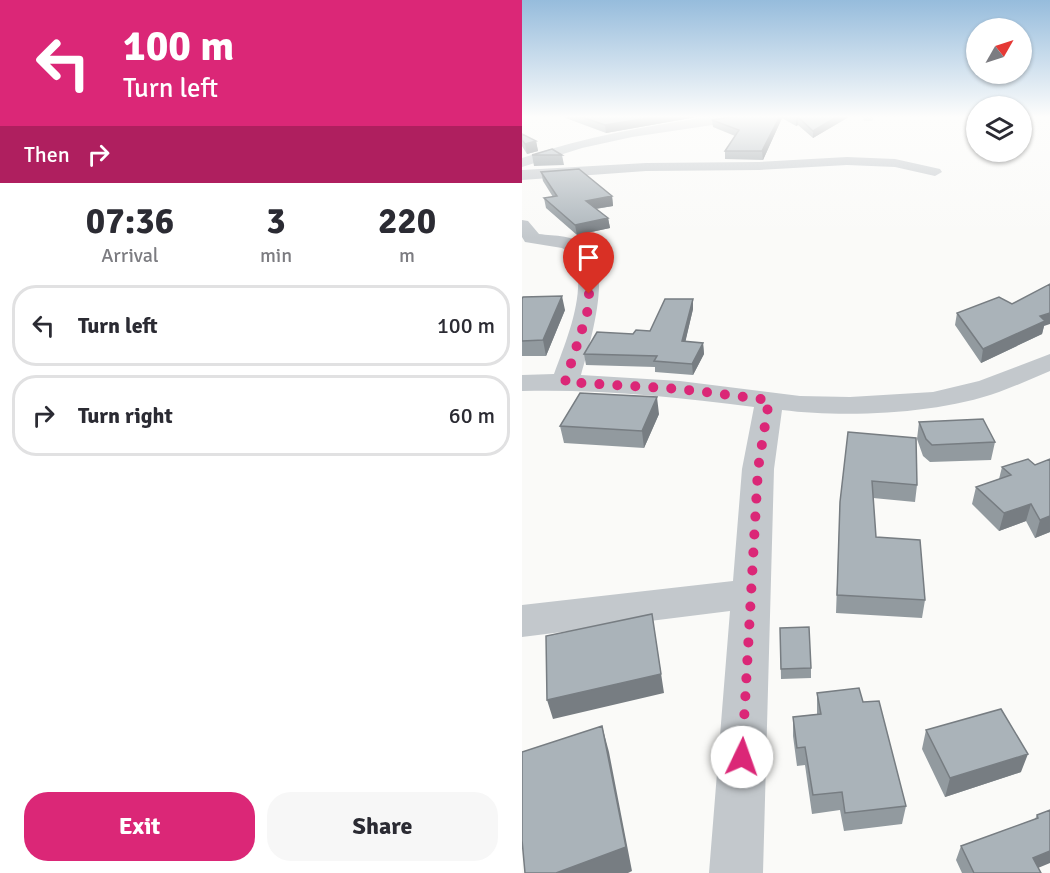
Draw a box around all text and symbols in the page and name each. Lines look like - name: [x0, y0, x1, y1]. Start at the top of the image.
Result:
- north arrow: [966, 18, 1032, 84]
- map controls: [966, 18, 1032, 162]
- text: 100 m: [123, 21, 234, 72]
- icon: left: [24, 24, 102, 102]
- text: Turn left: [123, 72, 218, 105]
- button: layers: [966, 96, 1032, 162]
- icon: right: [82, 138, 115, 171]
- text: Then: [24, 141, 70, 168]
- text: 07:36: [86, 199, 174, 244]
- text: 3: [266, 199, 286, 244]
- text: 220: [378, 199, 436, 244]
- pin: [563, 232, 614, 294]
- icon: arrive: [572, 241, 605, 274]
- text: Arrival: [101, 243, 159, 268]
- text: min: [260, 243, 292, 268]
- text: m: [399, 243, 415, 268]
- icon: left: [27, 309, 60, 342]
- text: Turn left: [78, 312, 158, 339]
- text: 100 m: [437, 312, 495, 339]
- icon: right: [27, 399, 60, 432]
- text: Turn right: [78, 402, 173, 429]
- text: 60 m: [449, 402, 495, 429]
- position arrow: [710, 725, 774, 789]
- button: Exit: [24, 792, 255, 861]
- button: Share: [267, 792, 498, 861]

